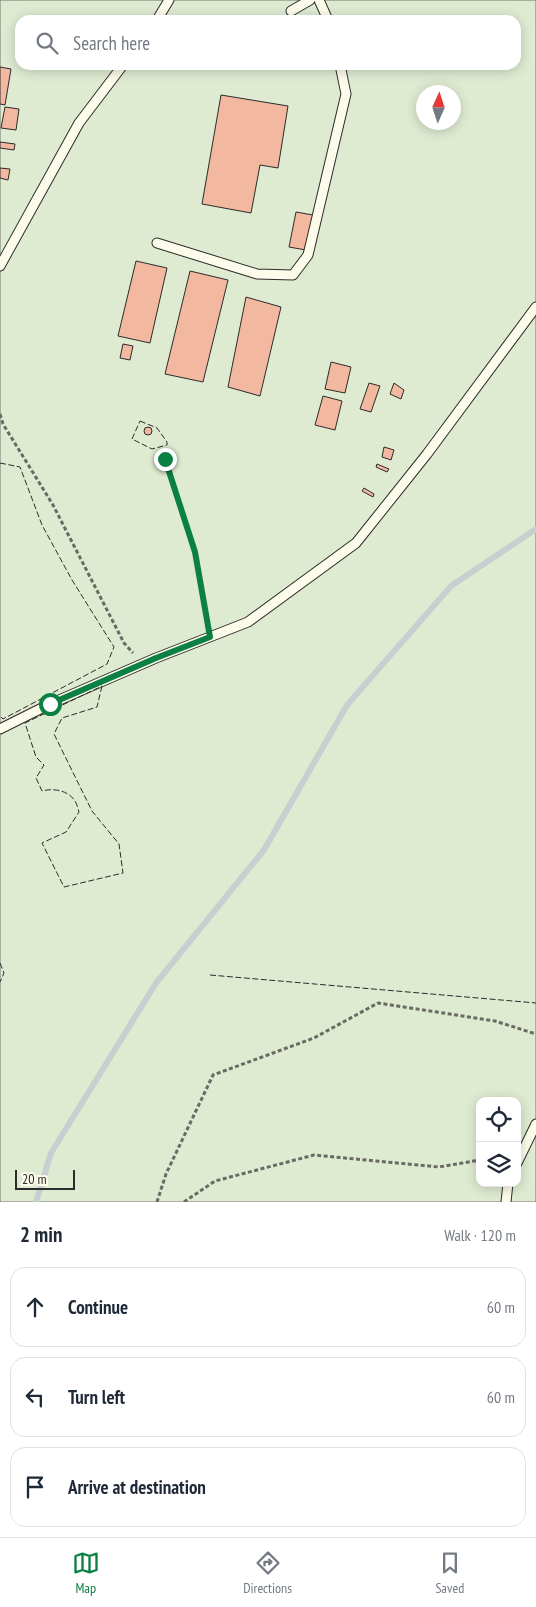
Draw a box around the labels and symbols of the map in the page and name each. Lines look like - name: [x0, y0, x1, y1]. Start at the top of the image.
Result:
- north arrow: [416, 85, 461, 130]
- route end: [154, 448, 177, 471]
- route start: [39, 693, 62, 716]
- scale bar: [15, 1167, 75, 1190]

